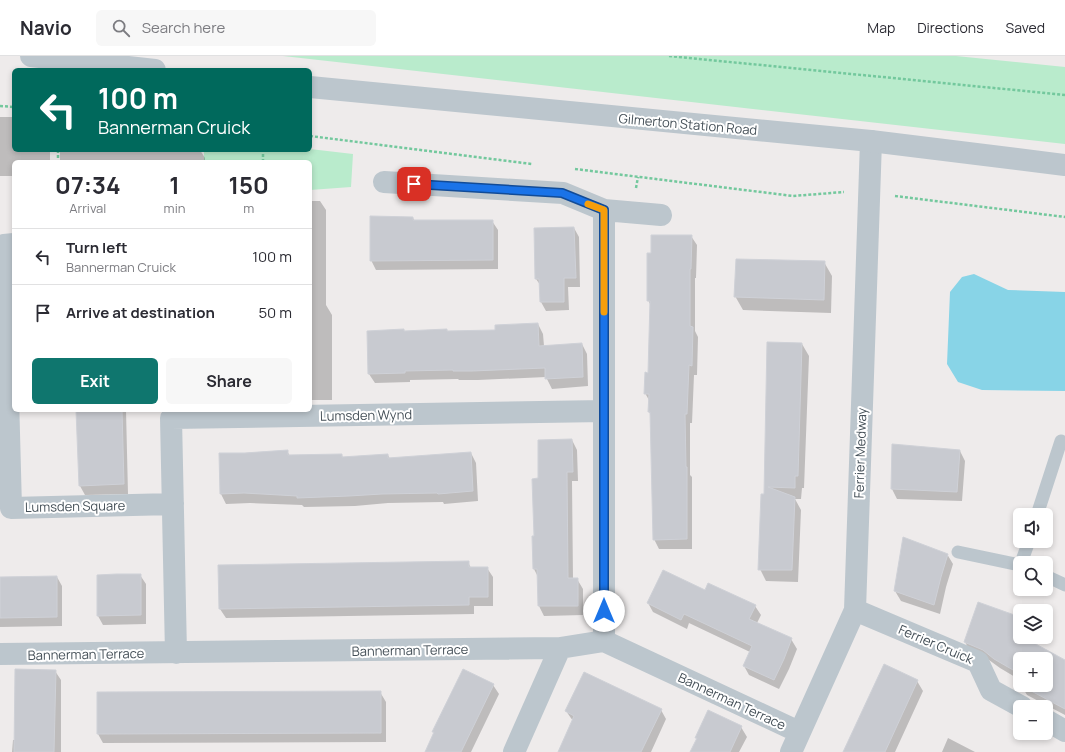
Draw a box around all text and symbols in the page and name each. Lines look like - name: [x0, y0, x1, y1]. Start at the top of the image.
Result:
- search box: [96, 10, 376, 46]
- text: Navio: [20, 15, 72, 41]
- icon: search: [110, 17, 132, 39]
- text: Search here: [142, 17, 225, 38]
- text: Map: [867, 18, 895, 37]
- text: Directions: [917, 18, 984, 37]
- text: Saved: [1006, 18, 1045, 37]
- text: 100 m: [98, 79, 178, 117]
- icon: left: [32, 84, 84, 136]
- street label: Gilmerton Station Road: [618, 109, 758, 139]
- text: Bannerman Cruick: [98, 115, 250, 139]
- pin: [397, 167, 431, 201]
- text: 07:34: [55, 168, 121, 201]
- text: 1: [169, 168, 180, 201]
- text: 150: [229, 168, 269, 201]
- icon: arrive: [403, 173, 425, 195]
- text: Arrival: [69, 199, 106, 217]
- text: min: [164, 199, 185, 217]
- text: m: [243, 199, 254, 217]
- text: Turn left: [66, 237, 128, 258]
- icon: left: [32, 246, 54, 268]
- text: 100 m: [252, 246, 292, 267]
- text: Bannerman Cruick: [66, 258, 176, 276]
- icon: arrive: [32, 302, 54, 324]
- text: Arrive at destination: [66, 302, 215, 323]
- text: 50 m: [258, 302, 292, 323]
- button: Exit: [32, 358, 158, 404]
- button: Share: [166, 358, 292, 404]
- street label: Lumsden Wynd: [320, 405, 412, 425]
- street label: Ferrier Medway: [849, 407, 871, 499]
- street label: Lumsden Square: [25, 496, 126, 516]
- map controls: [1013, 508, 1053, 740]
- button: sound: [1013, 508, 1053, 548]
- button: search: [1013, 556, 1053, 596]
- position arrow: [583, 590, 625, 632]
- button: layers: [1013, 604, 1053, 644]
- street label: Ferrier Cruick: [896, 620, 977, 668]
- street label: Bannerman Terrace: [352, 640, 469, 660]
- street label: Bannerman Terrace: [28, 644, 145, 664]
- button: +: [1013, 652, 1053, 692]
- street label: Bannerman Terrace: [675, 668, 789, 734]
- button: −: [1013, 700, 1053, 740]

